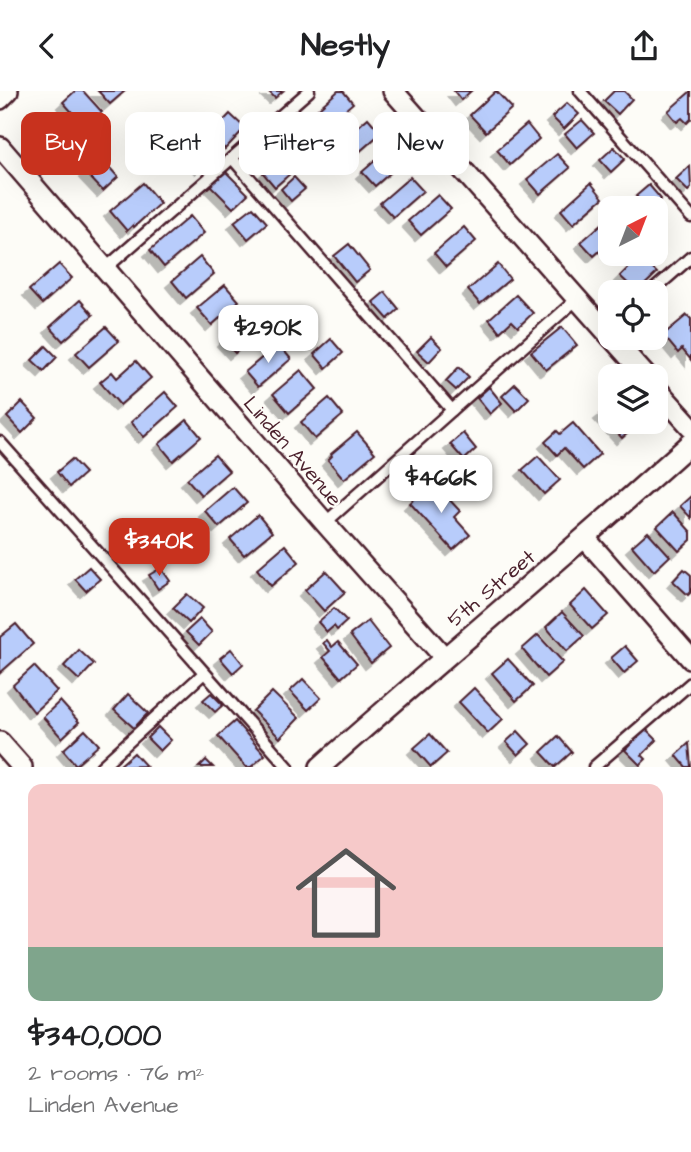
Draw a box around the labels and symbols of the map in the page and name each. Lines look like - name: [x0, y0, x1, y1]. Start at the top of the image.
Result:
- north arrow: [598, 196, 668, 266]
- pin: $290K: [219, 306, 317, 365]
- street label: Linden Avenue: [237, 390, 349, 513]
- pin: $466K: [392, 455, 490, 515]
- pin: $340K: [110, 519, 208, 578]
- street label: 5th Street: [441, 543, 542, 634]

